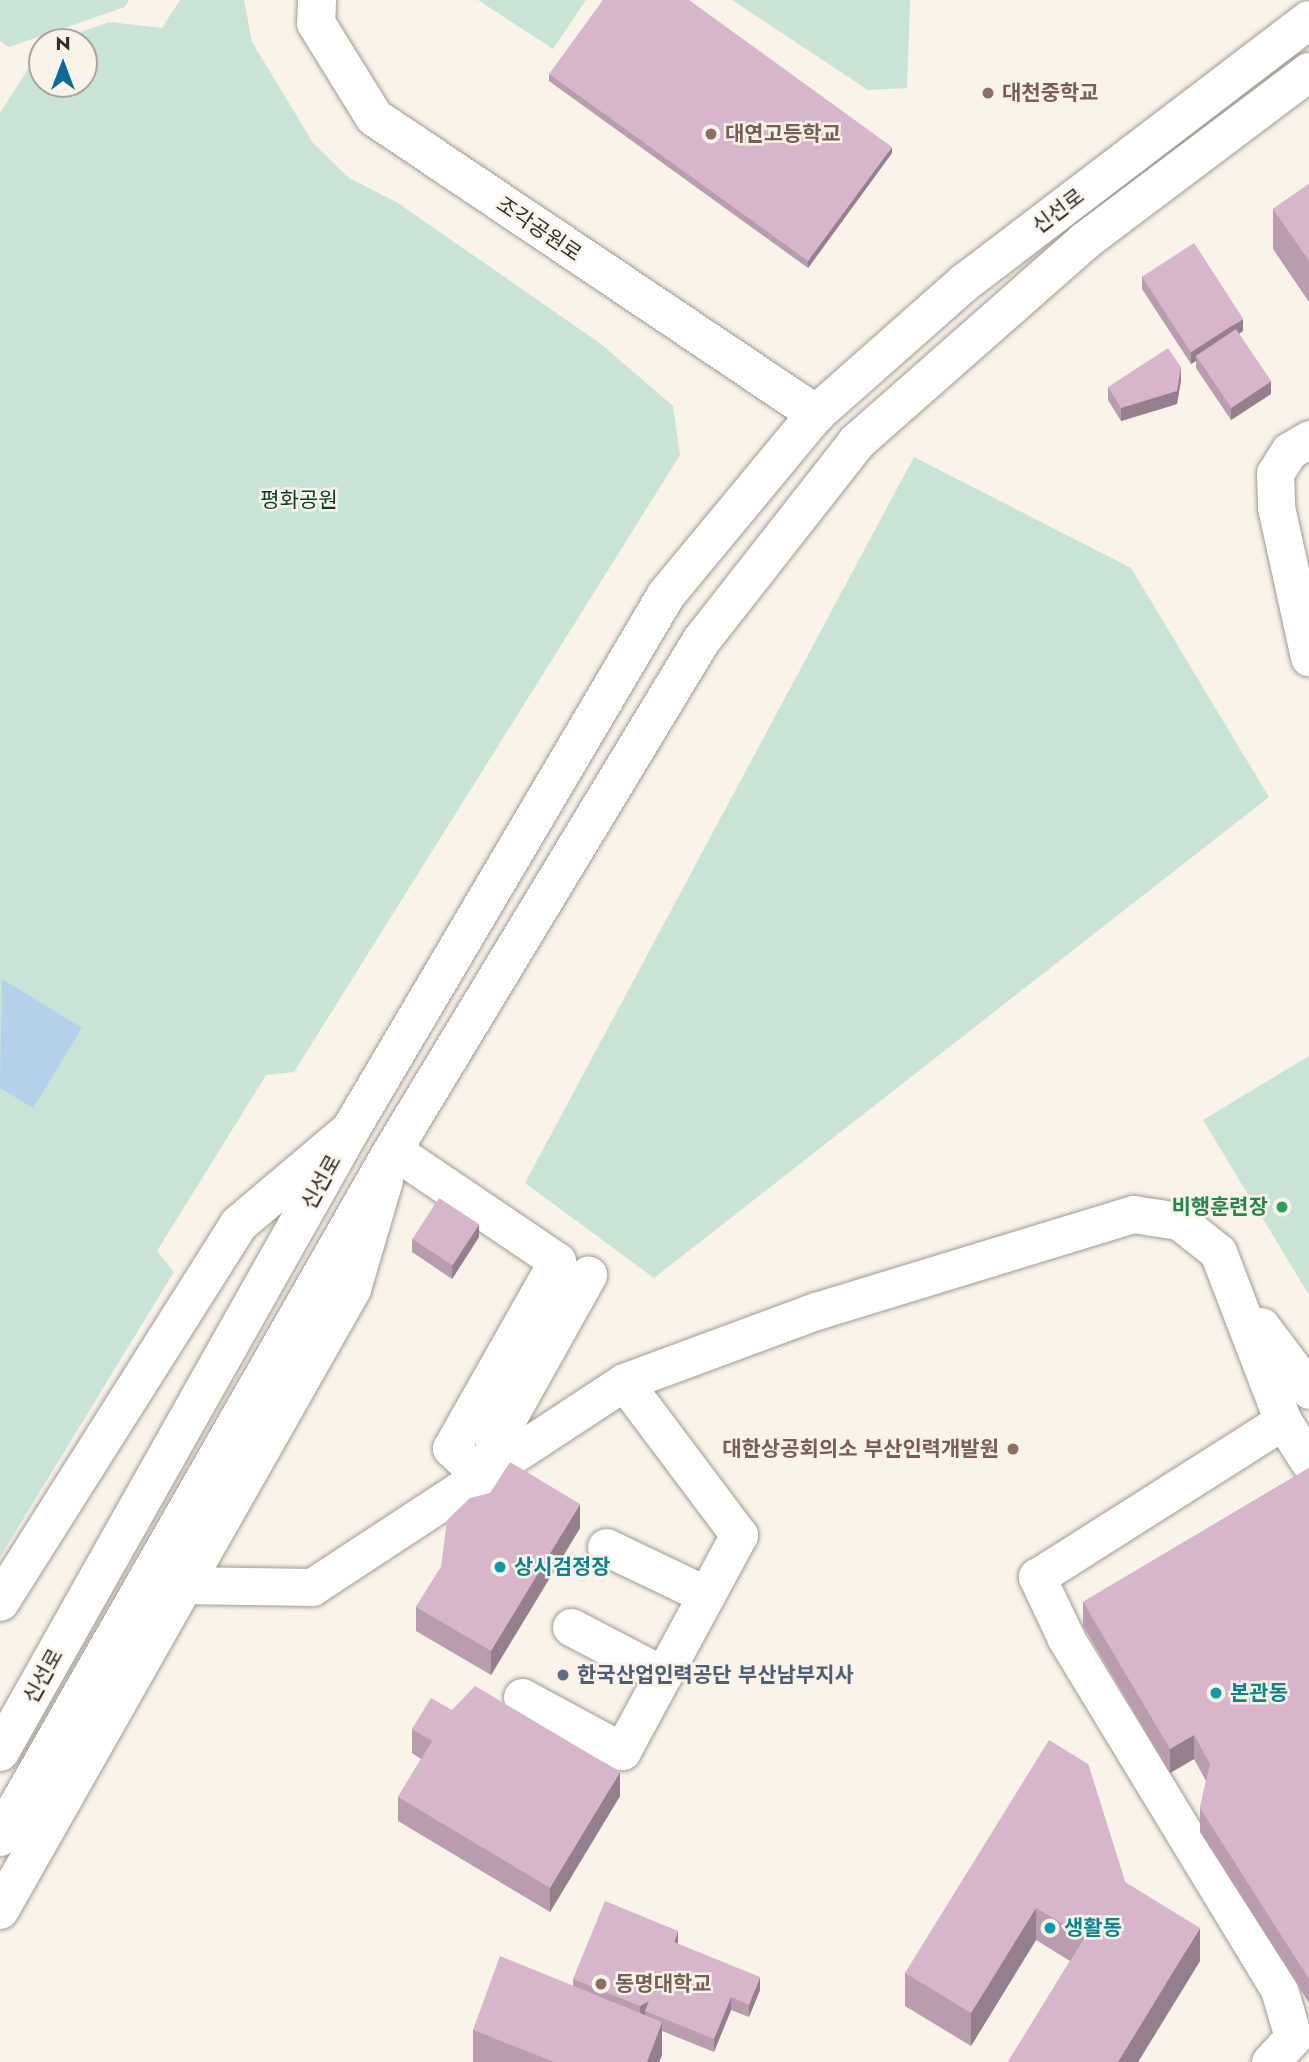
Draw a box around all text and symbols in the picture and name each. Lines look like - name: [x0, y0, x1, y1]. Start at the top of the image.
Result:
- north arrow: [28, 28, 98, 98]
- text: N: [55, 30, 71, 57]
- place label: 대천중학교: [1002, 80, 1099, 106]
- marker: 대천중학교: [980, 85, 996, 101]
- place label: 대연고등학교: [725, 121, 841, 147]
- marker: 대연고등학교: [703, 126, 719, 142]
- street label: 신선로: [1027, 183, 1089, 239]
- street label: 조각공원로: [492, 192, 586, 266]
- park label: 평화공원: [260, 487, 338, 513]
- street label: 신선로: [296, 1151, 346, 1213]
- place label: 비행훈련장: [1171, 1194, 1268, 1220]
- marker: 비행훈련장: [1274, 1199, 1290, 1215]
- place label: 대한상공회의소 부산인력개발원: [722, 1436, 999, 1462]
- marker: 대한상공회의소 부산인력개발원: [1005, 1441, 1021, 1457]
- place label: 상시검정장: [514, 1554, 611, 1580]
- marker: 상시검정장: [492, 1559, 508, 1575]
- street label: 신선로: [18, 1645, 68, 1707]
- place label: 한국산업인력공단 부산남부지사: [577, 1662, 854, 1688]
- marker: 한국산업인력공단 부산남부지사: [555, 1667, 571, 1683]
- place label: 본관동: [1230, 1680, 1288, 1706]
- marker: 본관동: [1208, 1685, 1224, 1701]
- place label: 생활동: [1064, 1915, 1122, 1941]
- marker: 생활동: [1042, 1920, 1058, 1936]
- place label: 동명대학교: [615, 1971, 712, 1997]
- marker: 동명대학교: [593, 1976, 609, 1992]

